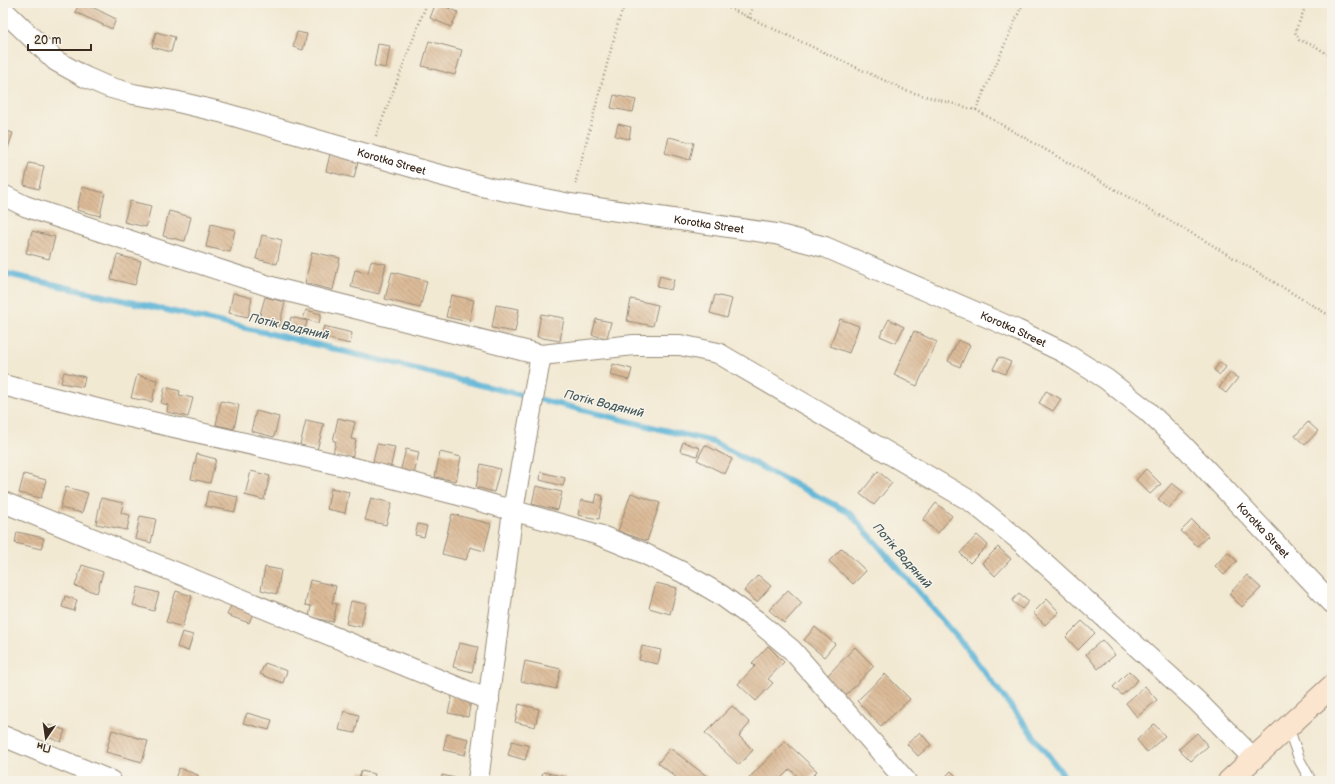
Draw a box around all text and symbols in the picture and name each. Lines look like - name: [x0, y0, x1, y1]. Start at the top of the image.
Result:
- scale bar: [28, 26, 91, 52]
- text: 20 m: [34, 33, 61, 48]
- street label: Korotka Street: [356, 145, 428, 177]
- street label: Korotka Street: [673, 213, 745, 236]
- street label: Korotka Street: [978, 308, 1049, 350]
- water label: Потік Водяний: [248, 311, 331, 344]
- water label: Потік Водяний: [563, 387, 646, 421]
- street label: Korotka Street: [1234, 500, 1293, 561]
- water label: Потік Водяний: [870, 520, 935, 592]
- north arrow: [26, 718, 66, 758]
- text: Пн: [35, 739, 52, 755]

